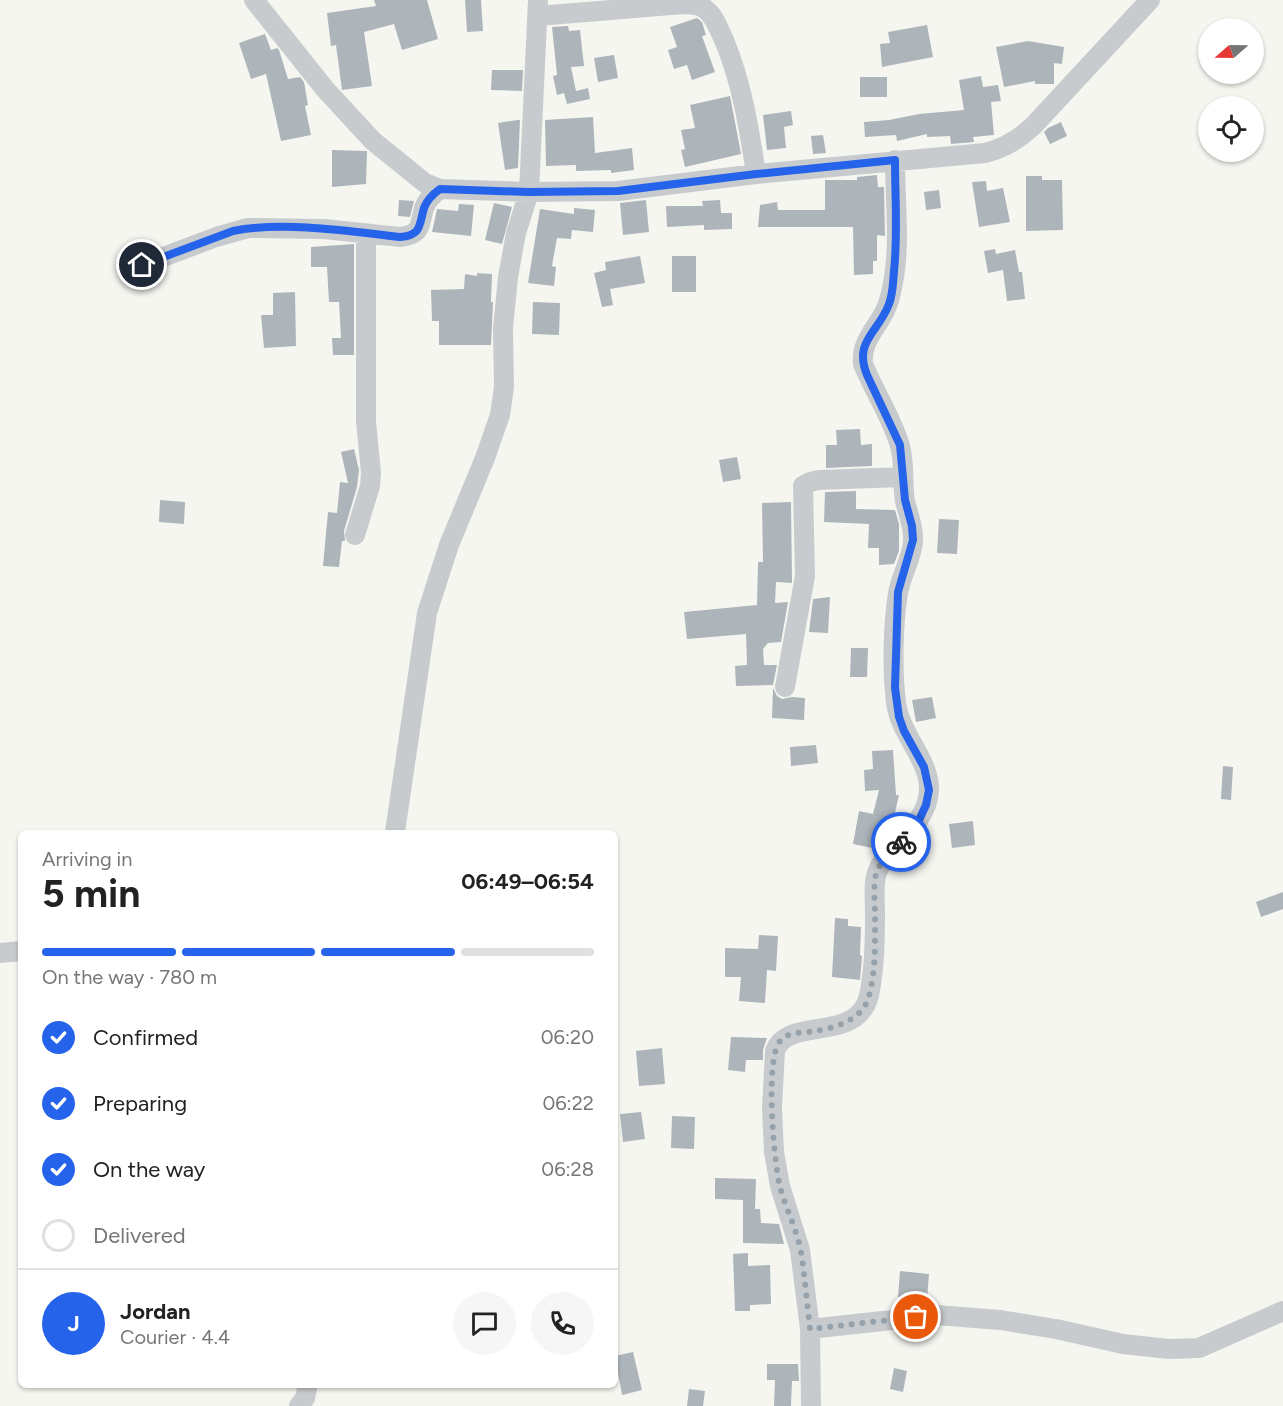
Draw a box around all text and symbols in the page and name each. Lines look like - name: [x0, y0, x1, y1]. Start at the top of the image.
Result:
- north arrow: [1198, 18, 1264, 84]
- map controls: [1198, 18, 1264, 162]
- button: locate: [1198, 96, 1264, 162]
- pin: [116, 239, 167, 290]
- icon: home: [125, 248, 158, 281]
- courier: [871, 812, 931, 872]
- icon: bike: [885, 826, 918, 859]
- text: Arriving in: [42, 847, 132, 871]
- text: 06:49–06:54: [461, 868, 594, 895]
- text: 5 min: [42, 870, 140, 917]
- text: On the way · 780 m: [42, 965, 217, 989]
- icon: check: [42, 1021, 75, 1054]
- text: Confirmed: [93, 1024, 198, 1051]
- text: 06:20: [541, 1025, 594, 1049]
- icon: check: [42, 1087, 75, 1120]
- text: Preparing: [93, 1090, 187, 1117]
- text: 06:22: [542, 1091, 594, 1115]
- icon: check: [42, 1153, 75, 1186]
- text: On the way: [93, 1156, 205, 1183]
- text: 06:28: [541, 1157, 594, 1181]
- text: Delivered: [93, 1222, 186, 1249]
- pin: [890, 1291, 941, 1342]
- button: chat: [453, 1292, 516, 1355]
- button: phone: [531, 1292, 594, 1355]
- text: Jordan: [120, 1298, 191, 1325]
- icon: bag: [899, 1300, 932, 1333]
- text: J: [67, 1310, 80, 1337]
- text: Courier · 4.4: [120, 1325, 230, 1349]

